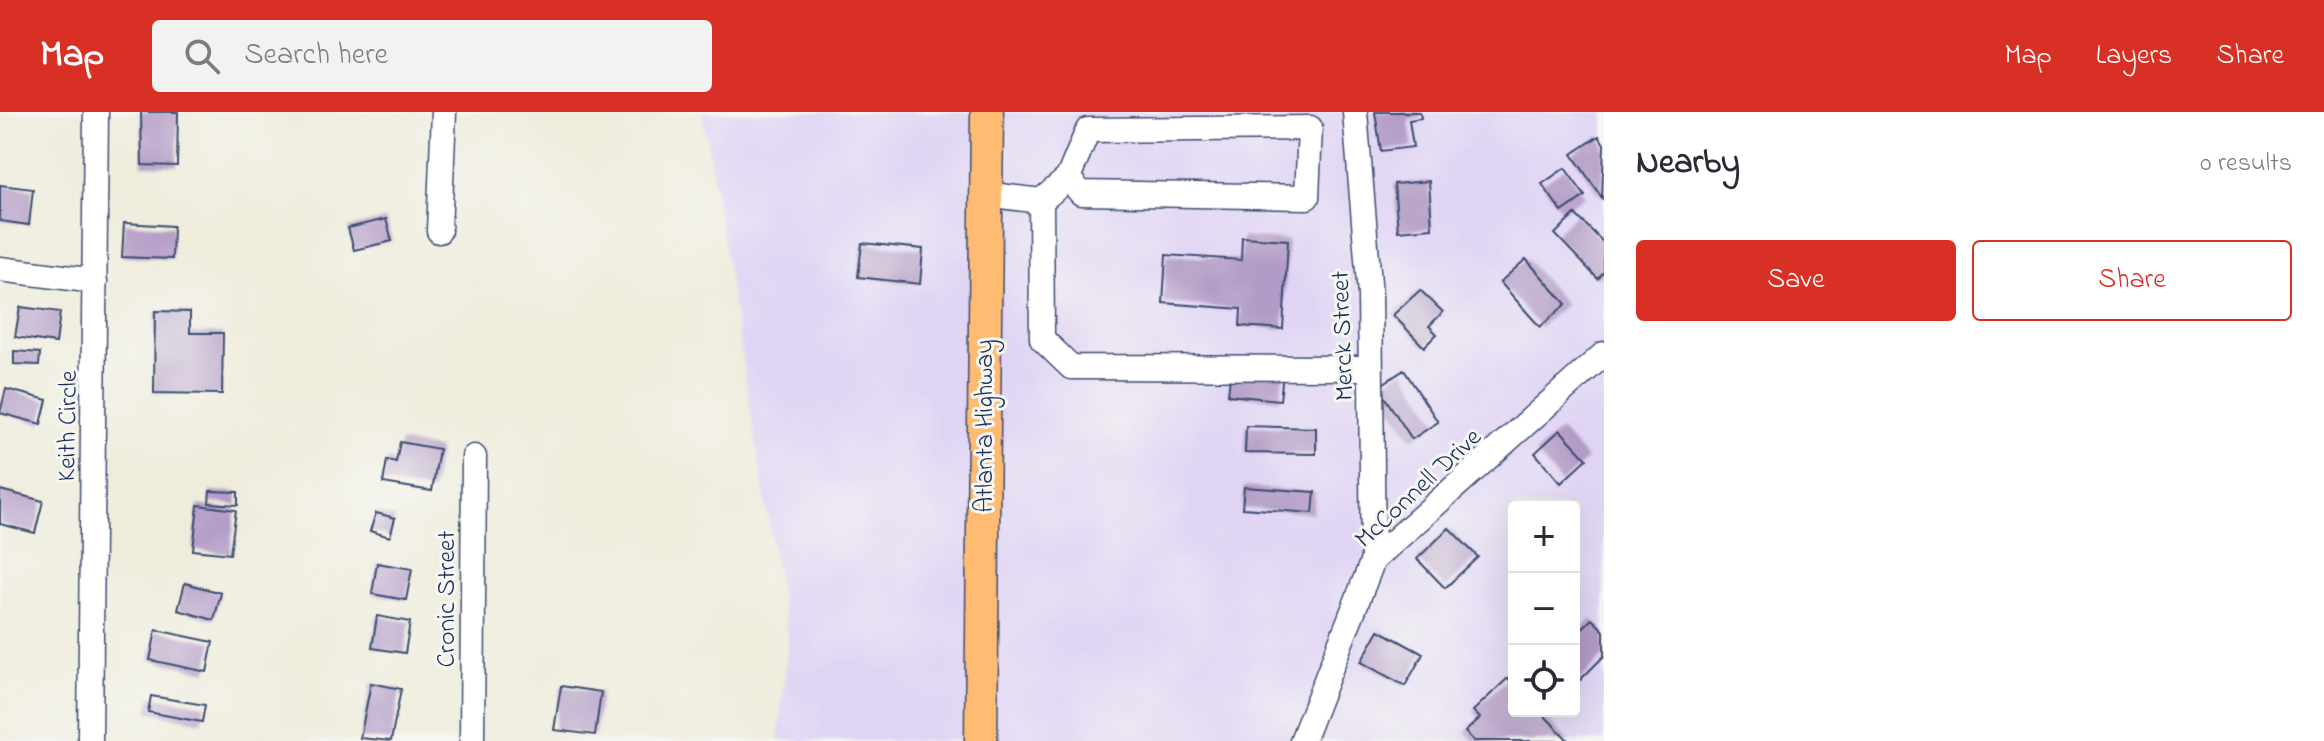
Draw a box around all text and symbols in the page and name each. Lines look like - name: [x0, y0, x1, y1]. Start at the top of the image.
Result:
- search box: [152, 20, 712, 92]
- text: Map: [40, 28, 104, 84]
- icon: search: [180, 34, 224, 78]
- text: Search here: [244, 34, 388, 78]
- text: Map: [2004, 36, 2052, 77]
- text: Layers: [2096, 36, 2172, 77]
- text: Share: [2216, 36, 2284, 77]
- text: Nearby: [1636, 139, 1740, 189]
- text: 0 results: [2200, 145, 2292, 183]
- button: Save: [1636, 240, 1956, 321]
- button: Share: [1972, 240, 2292, 321]
- street label: Merck Street: [1323, 270, 1365, 402]
- street label: Atlanta Highway: [967, 339, 1005, 513]
- street label: Keith Circle: [49, 370, 89, 482]
- street label: McConnell Drive: [1347, 420, 1491, 558]
- map controls: [1508, 501, 1580, 717]
- button: +: [1508, 501, 1580, 573]
- street label: Cronic Street: [429, 530, 467, 667]
- button: −: [1508, 573, 1580, 645]
- button: locate: [1508, 645, 1580, 717]

